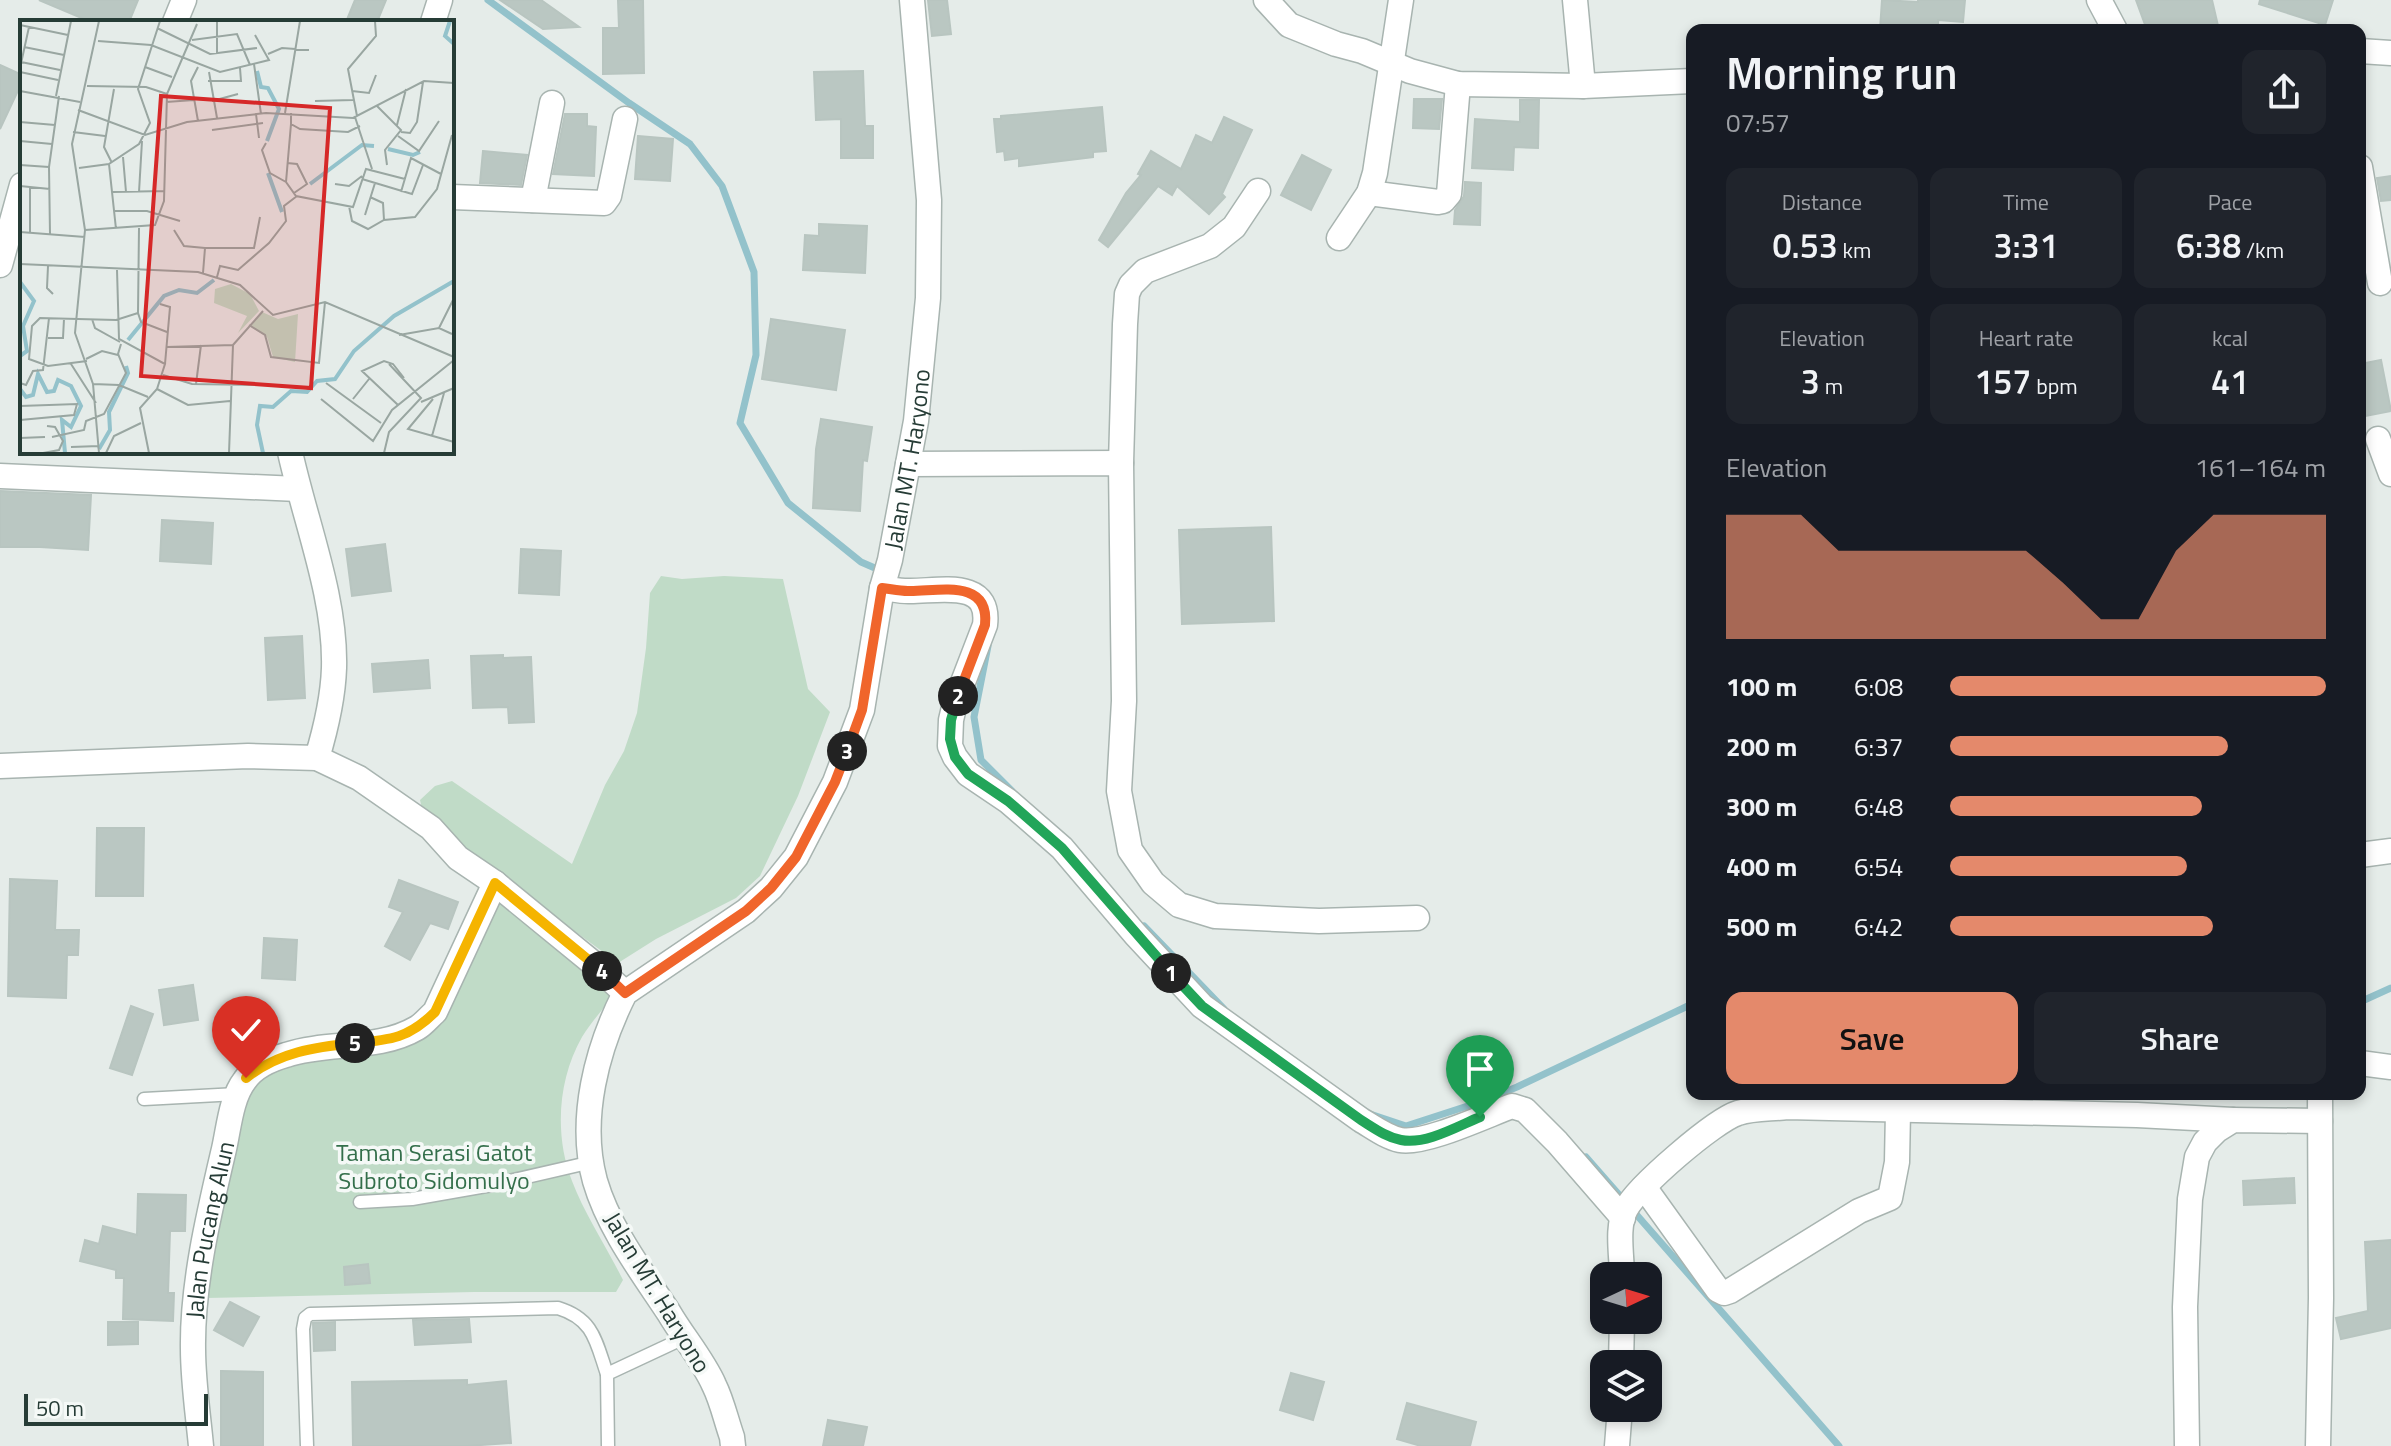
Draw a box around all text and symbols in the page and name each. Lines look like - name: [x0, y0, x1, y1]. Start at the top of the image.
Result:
- inset map: [20, 20, 454, 454]
- text: Morning run: [1726, 39, 1958, 106]
- button: share: [2242, 50, 2326, 134]
- text: 07:57: [1726, 103, 1790, 142]
- text: Distance: [1782, 185, 1862, 219]
- text: Time: [2003, 185, 2049, 219]
- text: Pace: [2208, 185, 2252, 219]
- text: 0.53: [1772, 219, 1838, 271]
- text: 3:31: [1993, 219, 2059, 271]
- text: 6:38: [2176, 219, 2241, 271]
- text: km: [1838, 233, 1872, 267]
- text: /km: [2241, 233, 2284, 267]
- text: Elevation: [1779, 321, 1865, 355]
- text: Heart rate: [1979, 321, 2073, 355]
- text: kcal: [2212, 321, 2248, 355]
- text: 3: [1801, 355, 1820, 407]
- text: 157: [1974, 355, 2031, 407]
- text: 41: [2211, 355, 2249, 407]
- street label: Jalan MT. Haryono: [874, 367, 939, 553]
- text: m: [1820, 369, 1843, 403]
- text: bpm: [2031, 369, 2078, 403]
- text: Elevation: [1726, 448, 1827, 487]
- text: 161–164 m: [2195, 448, 2326, 487]
- text: 100 m: [1726, 667, 1797, 706]
- text: 6:08: [1854, 667, 1903, 706]
- pin: 2: [938, 676, 978, 716]
- text: 2: [952, 679, 964, 713]
- text: 200 m: [1726, 727, 1797, 766]
- text: 6:37: [1854, 727, 1903, 766]
- pin: 3: [827, 731, 867, 771]
- text: 3: [841, 734, 853, 768]
- text: 300 m: [1726, 787, 1797, 826]
- text: 6:48: [1854, 787, 1903, 826]
- text: 400 m: [1726, 847, 1797, 886]
- text: 6:54: [1854, 847, 1903, 886]
- text: 500 m: [1726, 907, 1797, 946]
- text: 6:42: [1854, 907, 1903, 946]
- pin: 4: [582, 951, 622, 991]
- pin: 1: [1151, 953, 1191, 993]
- text: 4: [596, 954, 608, 988]
- text: 1: [1165, 956, 1177, 990]
- button: Save: [1726, 992, 2018, 1084]
- button: Share: [2034, 992, 2326, 1084]
- pin: [212, 996, 280, 1078]
- icon: check: [224, 1008, 268, 1052]
- pin: 5: [335, 1023, 375, 1063]
- text: 5: [349, 1026, 361, 1060]
- pin: [1446, 1035, 1514, 1117]
- icon: arrive: [1458, 1047, 1502, 1091]
- park label: Taman Serasi Gatot Subroto Sidomulyo: [336, 1134, 533, 1198]
- street label: Jalan Pucang Alun: [176, 1138, 243, 1320]
- street label: Jalan MT. Haryono: [596, 1204, 720, 1380]
- north arrow: [1590, 1262, 1662, 1334]
- map controls: [1590, 1262, 1662, 1422]
- button: layers: [1590, 1350, 1662, 1422]
- scale bar: [24, 1390, 208, 1426]
- text: 50 m: [36, 1391, 84, 1425]

